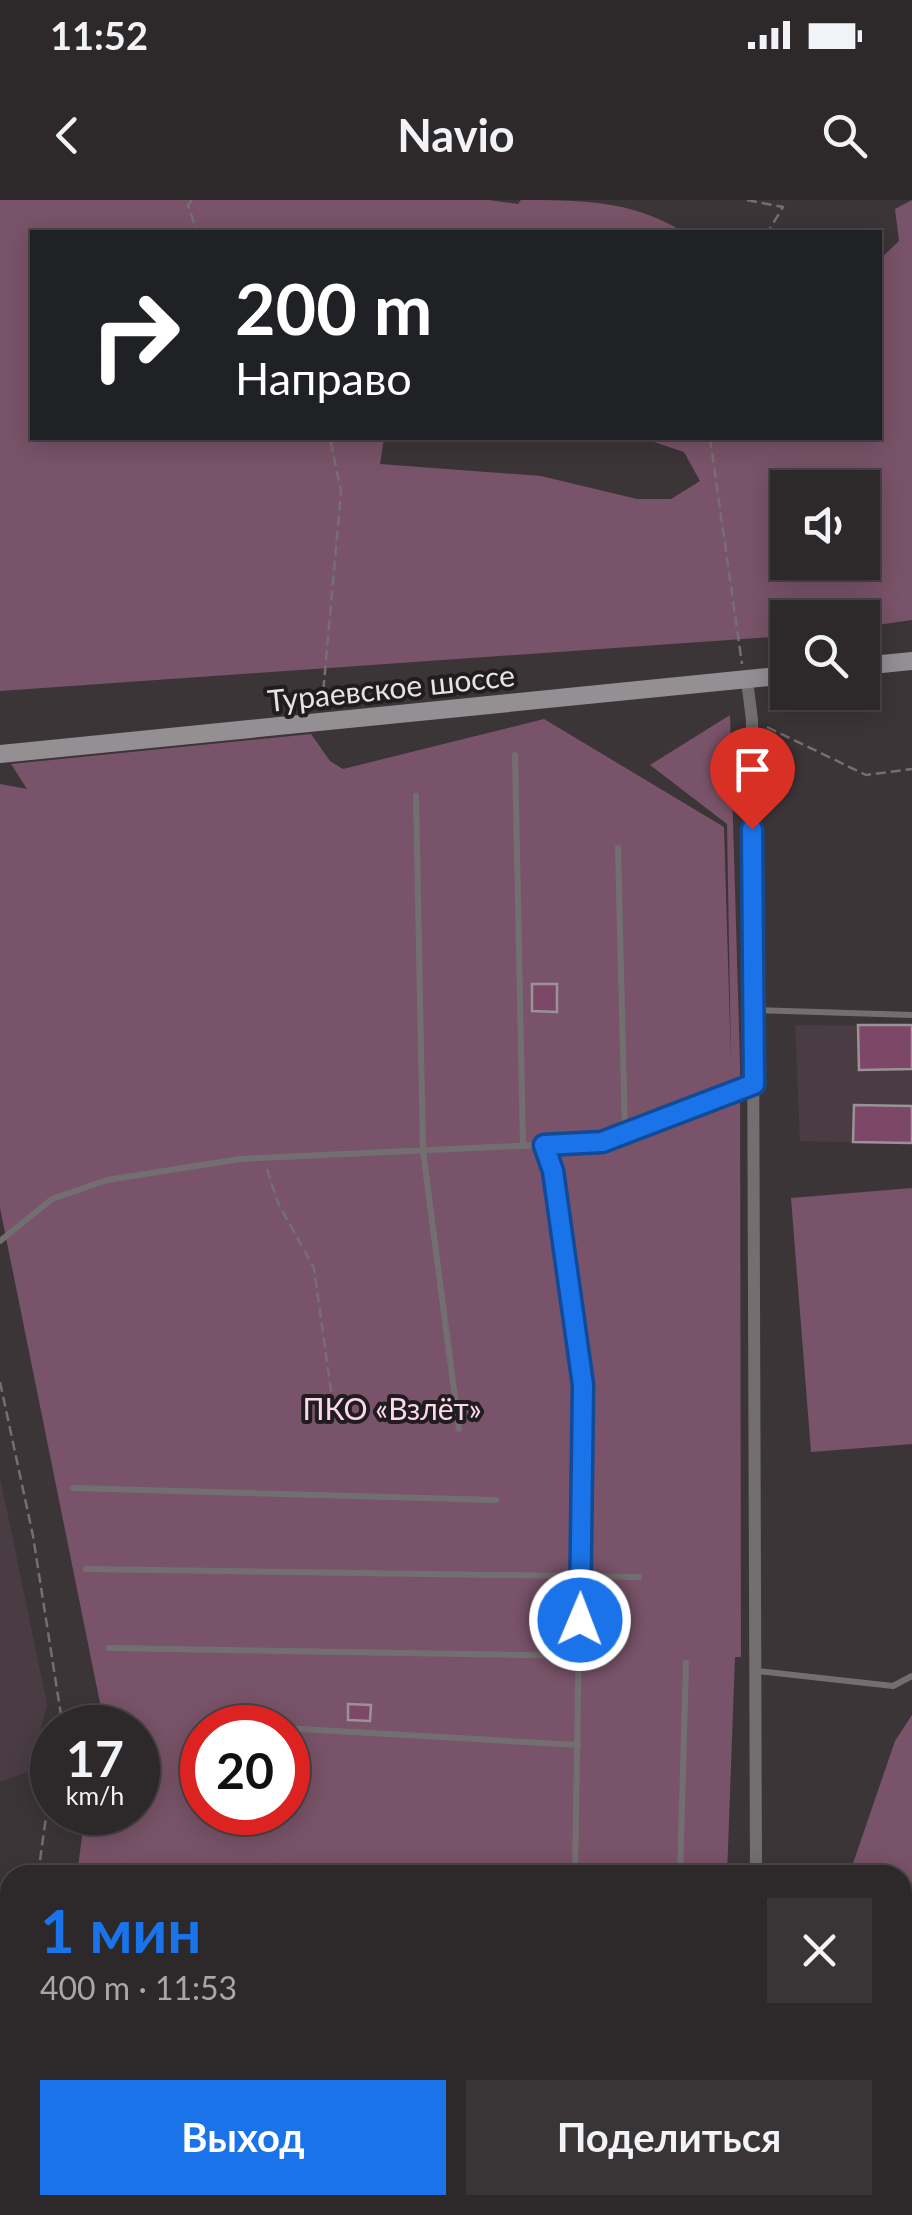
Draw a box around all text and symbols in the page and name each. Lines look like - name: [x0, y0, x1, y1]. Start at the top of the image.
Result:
- text: 11:52: [50, 12, 148, 58]
- icon: back: [40, 108, 95, 163]
- text: Navio: [397, 108, 515, 162]
- icon: search: [817, 108, 872, 163]
- text: 200 m: [235, 266, 432, 350]
- icon: right: [70, 270, 200, 400]
- text: Направо: [235, 351, 412, 405]
- map controls: [770, 470, 880, 710]
- button: sound: [770, 470, 880, 580]
- button: search: [770, 600, 880, 710]
- street label: Тураевское шоссе: [266, 656, 516, 718]
- pin: [710, 727, 795, 830]
- icon: arrive: [725, 742, 780, 797]
- park label: ПКО «Взлёт»: [302, 1390, 482, 1426]
- position arrow: [528, 1568, 632, 1672]
- speed limit sign: 20: [180, 1705, 310, 1835]
- text: 17: [66, 1728, 124, 1788]
- text: km/h: [66, 1780, 124, 1810]
- text: 1 мин: [40, 1894, 202, 1966]
- button: close: [767, 1898, 872, 2003]
- text: 400 m · 11:53: [40, 1968, 237, 2007]
- button: Выход: [40, 2080, 446, 2195]
- button: Поделиться: [466, 2080, 872, 2195]

